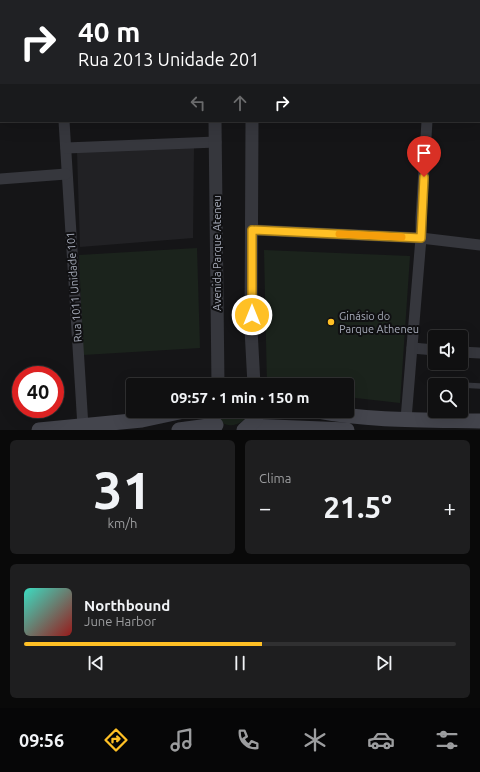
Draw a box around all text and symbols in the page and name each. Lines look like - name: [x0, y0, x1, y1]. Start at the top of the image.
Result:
- icon: right: [12, 16, 64, 68]
- text: 40 m: [78, 16, 140, 47]
- text: Rua 2013 Unidade 201: [78, 49, 259, 69]
- icon: left: [187, 92, 209, 114]
- icon: ahead: [229, 92, 251, 114]
- icon: right: [271, 92, 293, 114]
- pin: [407, 136, 441, 177]
- icon: arrive: [413, 142, 435, 164]
- street label: Avenida Parque Ateneu: [211, 195, 223, 311]
- street label: Rua 1011 Unidade 101: [64, 231, 84, 343]
- position arrow: [231, 294, 273, 336]
- place label: Ginásio do Parque Atheneu: [339, 310, 419, 335]
- marker: Ginásio do Parque Atheneu: [326, 317, 336, 327]
- map controls: [428, 330, 468, 418]
- button: sound: [428, 330, 468, 370]
- speed limit sign: 40: [12, 366, 64, 418]
- button: search: [428, 378, 468, 418]
- text: 09:57 · 1 min · 150 m: [171, 389, 309, 406]
- text: 31: [93, 461, 152, 519]
- text: Clima: [259, 471, 291, 485]
- text: 21.5°: [323, 490, 392, 524]
- text: −: [259, 495, 271, 520]
- text: +: [444, 495, 456, 520]
- text: km/h: [107, 516, 138, 530]
- text: Northbound: [84, 597, 170, 614]
- text: June Harbor: [84, 614, 156, 628]
- icon: previous: [85, 652, 107, 674]
- icon: pause: [229, 652, 251, 674]
- icon: next: [373, 652, 395, 674]
- icon: directions: [102, 726, 130, 754]
- icon: music: [168, 726, 196, 754]
- icon: phone: [234, 726, 262, 754]
- icon: climate: [301, 726, 329, 754]
- icon: car: [367, 726, 395, 754]
- icon: filters: [433, 726, 461, 754]
- text: 09:56: [19, 730, 64, 750]

